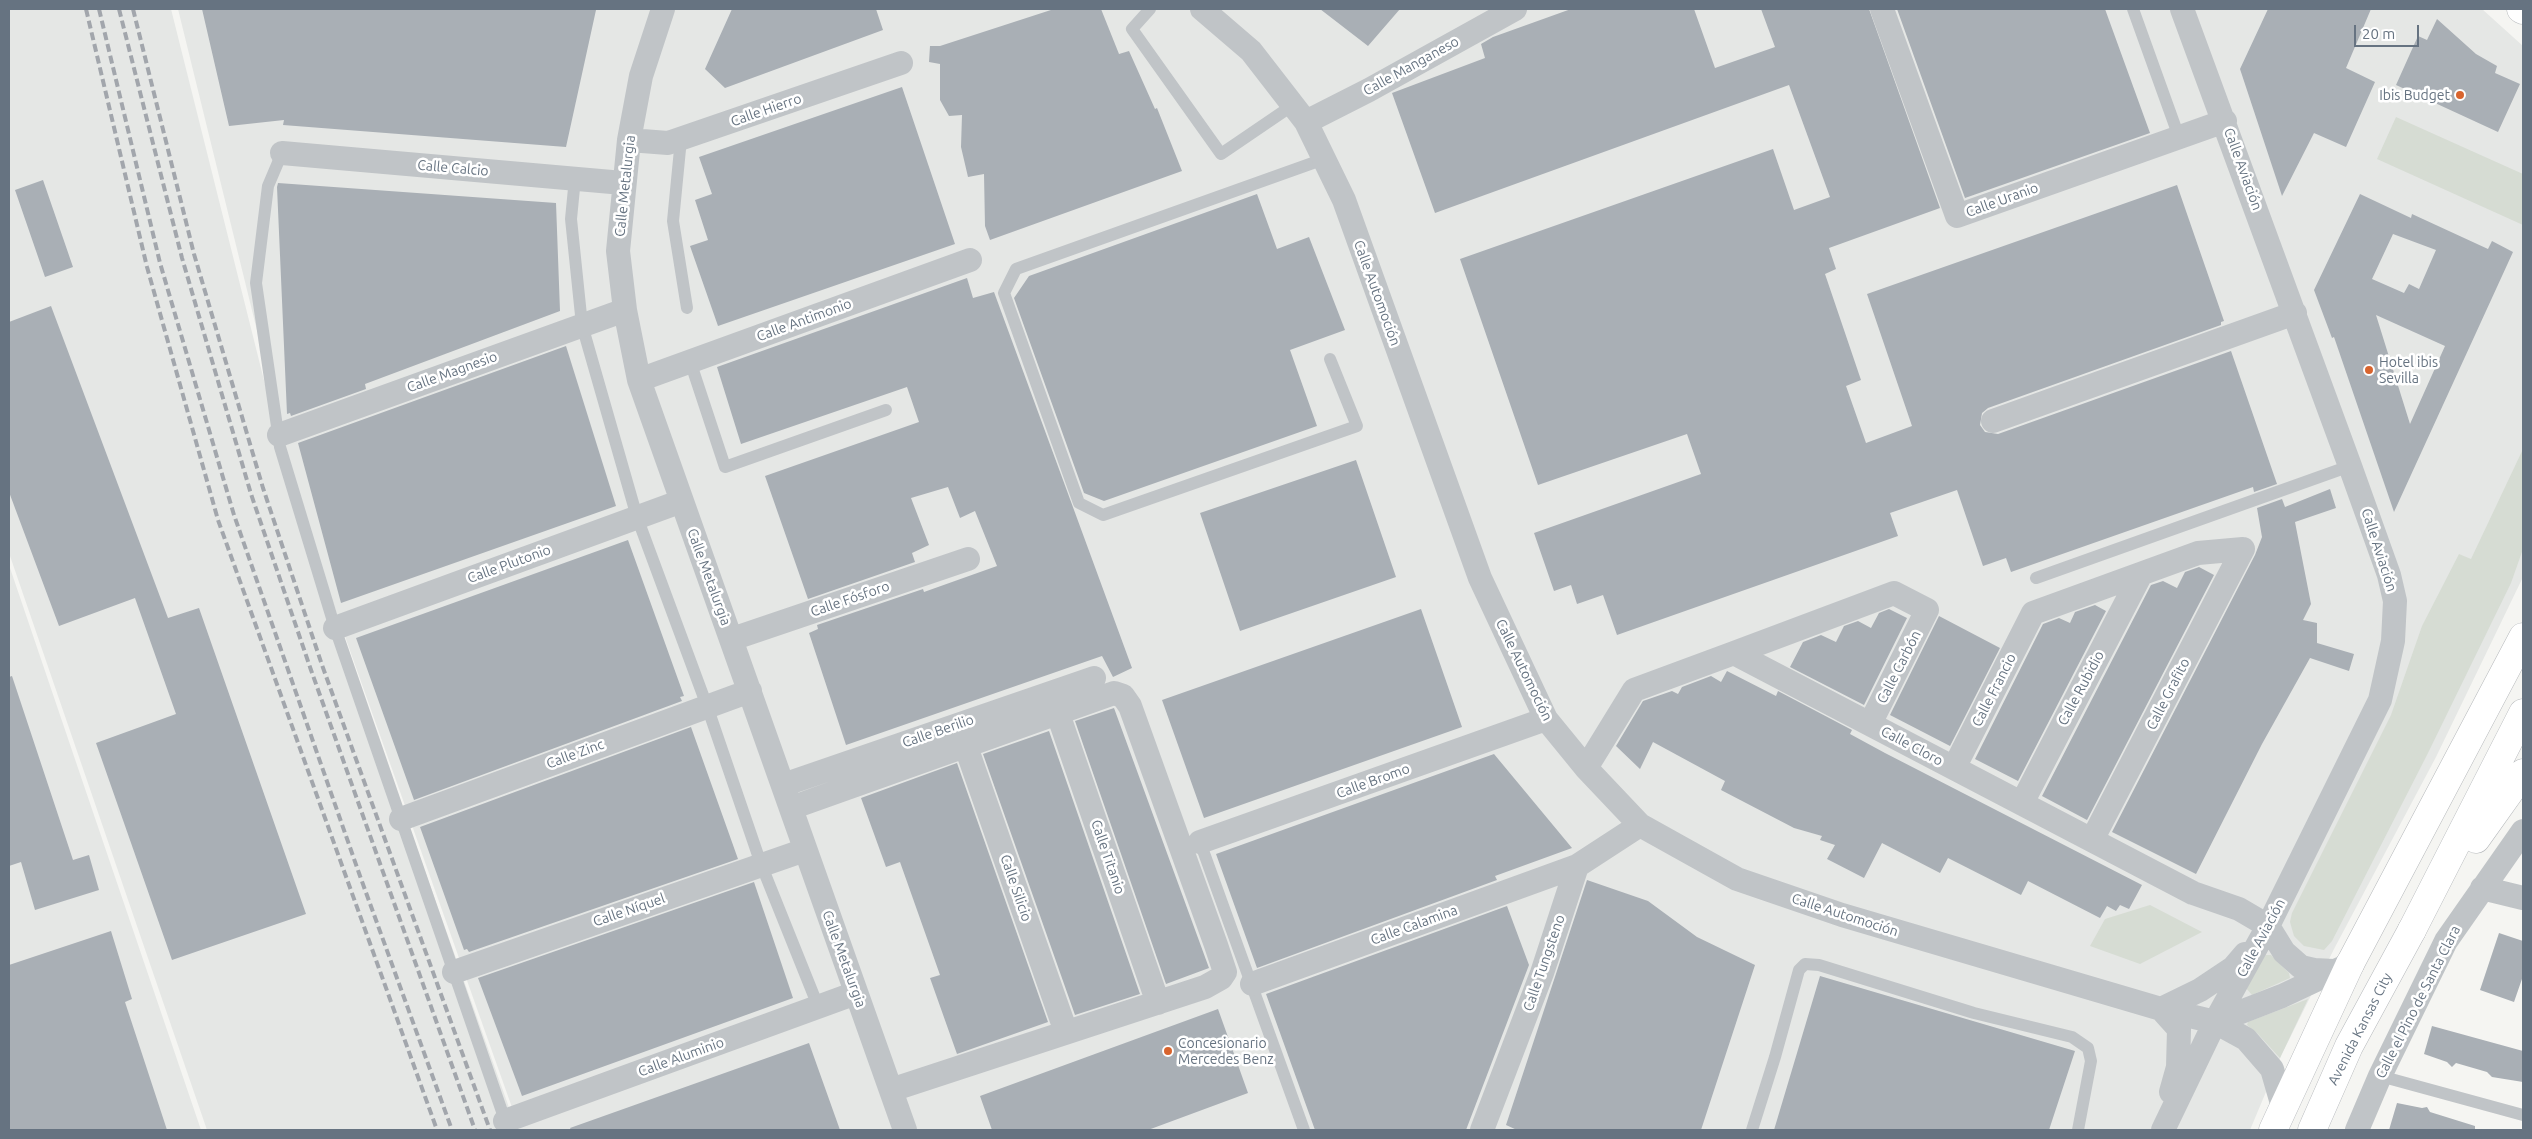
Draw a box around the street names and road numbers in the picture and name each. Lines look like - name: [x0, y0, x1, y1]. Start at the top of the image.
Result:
- street label: Calle Manganeso: [1360, 33, 1462, 99]
- street label: Calle Hierro: [728, 90, 804, 130]
- street label: Calle Aviación: [2220, 125, 2266, 213]
- street label: Calle Metalurgia: [611, 134, 639, 238]
- street label: Calle Calcio: [417, 157, 489, 179]
- street label: Calle Uranio: [1964, 179, 2040, 221]
- street label: Calle Automoción: [1350, 238, 1404, 348]
- street label: Calle Antimonio: [754, 295, 854, 345]
- street label: Calle Magnesio: [405, 348, 499, 396]
- street label: Calle Aviación: [2358, 506, 2400, 594]
- street label: Calle Metalurgia: [684, 526, 734, 628]
- street label: Calle Plutonio: [465, 541, 553, 587]
- street label: Calle Fósforo: [808, 578, 892, 620]
- street label: Calle Automoción: [1492, 616, 1556, 724]
- street label: Calle Carbón: [1873, 628, 1925, 706]
- street label: Calle Rubidio: [2054, 648, 2108, 728]
- street label: Calle Francio: [1968, 651, 2020, 729]
- street label: Calle Grafito: [2143, 655, 2193, 733]
- street label: Calle Berilio: [900, 711, 976, 751]
- street label: Calle Cloro: [1878, 723, 1946, 769]
- street label: Calle Zinc: [544, 736, 606, 772]
- street label: Calle Bromo: [1334, 760, 1412, 802]
- street label: Calle Titanio: [1087, 817, 1129, 897]
- street label: Calle Silicio: [997, 852, 1035, 924]
- street label: Calle Níquel: [591, 890, 667, 930]
- street label: Calle Automoción: [1790, 890, 1900, 940]
- street label: Calle Aviación: [2233, 896, 2289, 980]
- street label: Calle Calamina: [1368, 901, 1460, 949]
- street label: Calle Metalurgia: [819, 908, 869, 1010]
- street label: Calle Tungsteno: [1520, 913, 1568, 1013]
- street label: Calle el Pino de Santa Clara: [2372, 923, 2464, 1081]
- street label: Avenida Kansas City: [2324, 970, 2396, 1088]
- street label: Calle Aluminio: [636, 1034, 726, 1080]

